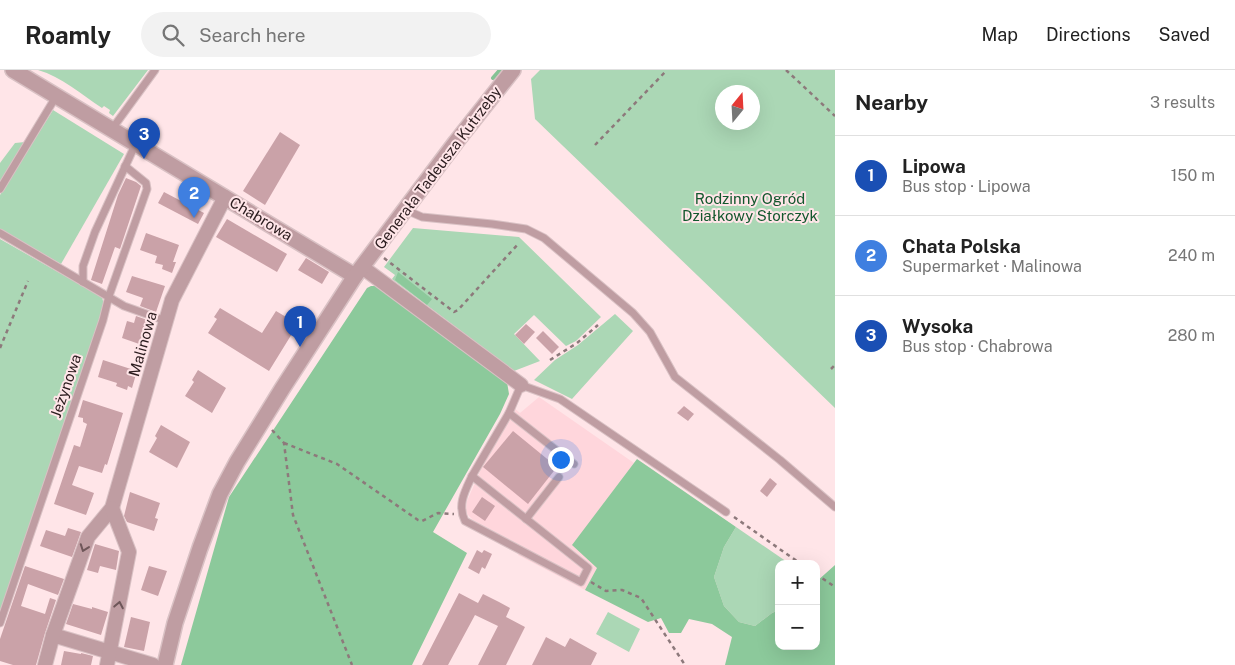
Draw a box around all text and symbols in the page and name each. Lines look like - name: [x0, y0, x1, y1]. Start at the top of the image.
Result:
- search box: [141, 12, 491, 57]
- text: Roamly: [25, 21, 111, 49]
- icon: search: [159, 21, 187, 49]
- text: Search here: [199, 24, 306, 46]
- text: Map: [981, 24, 1018, 45]
- text: Directions: [1046, 24, 1131, 45]
- text: Saved: [1159, 24, 1210, 45]
- street label: Generała Tadeusza Kutrzeby: [371, 83, 504, 252]
- north arrow: [715, 85, 760, 130]
- text: Nearby: [855, 90, 928, 115]
- text: 3 results: [1150, 93, 1215, 112]
- pin: 3: [128, 118, 160, 159]
- text: Lipowa: [902, 155, 966, 177]
- text: 1: [868, 166, 874, 185]
- text: 150 m: [1171, 166, 1215, 185]
- pin: 2: [178, 177, 210, 218]
- text: Bus stop · Lipowa: [902, 177, 1031, 196]
- park label: Rodzinny Ogród Działkowy Storczyk: [682, 190, 818, 224]
- street label: Chabrowa: [227, 193, 296, 244]
- text: Chata Polska: [902, 235, 1021, 257]
- text: 2: [866, 246, 876, 265]
- text: 240 m: [1168, 246, 1215, 265]
- text: Supermarket · Malinowa: [902, 257, 1082, 276]
- pin: 1: [284, 306, 316, 347]
- street label: Malinowa: [125, 309, 160, 378]
- text: Wysoka: [902, 315, 973, 337]
- text: 3: [866, 326, 876, 345]
- text: 280 m: [1168, 326, 1215, 345]
- text: Bus stop · Chabrowa: [902, 337, 1053, 356]
- street label: Jeżynowa: [47, 352, 84, 420]
- your location: [548, 447, 574, 473]
- one-way arrow: [80, 543, 90, 552]
- map controls: [775, 560, 820, 650]
- button: +: [775, 560, 820, 605]
- one-way arrow: [113, 600, 123, 609]
- button: −: [775, 605, 820, 650]

